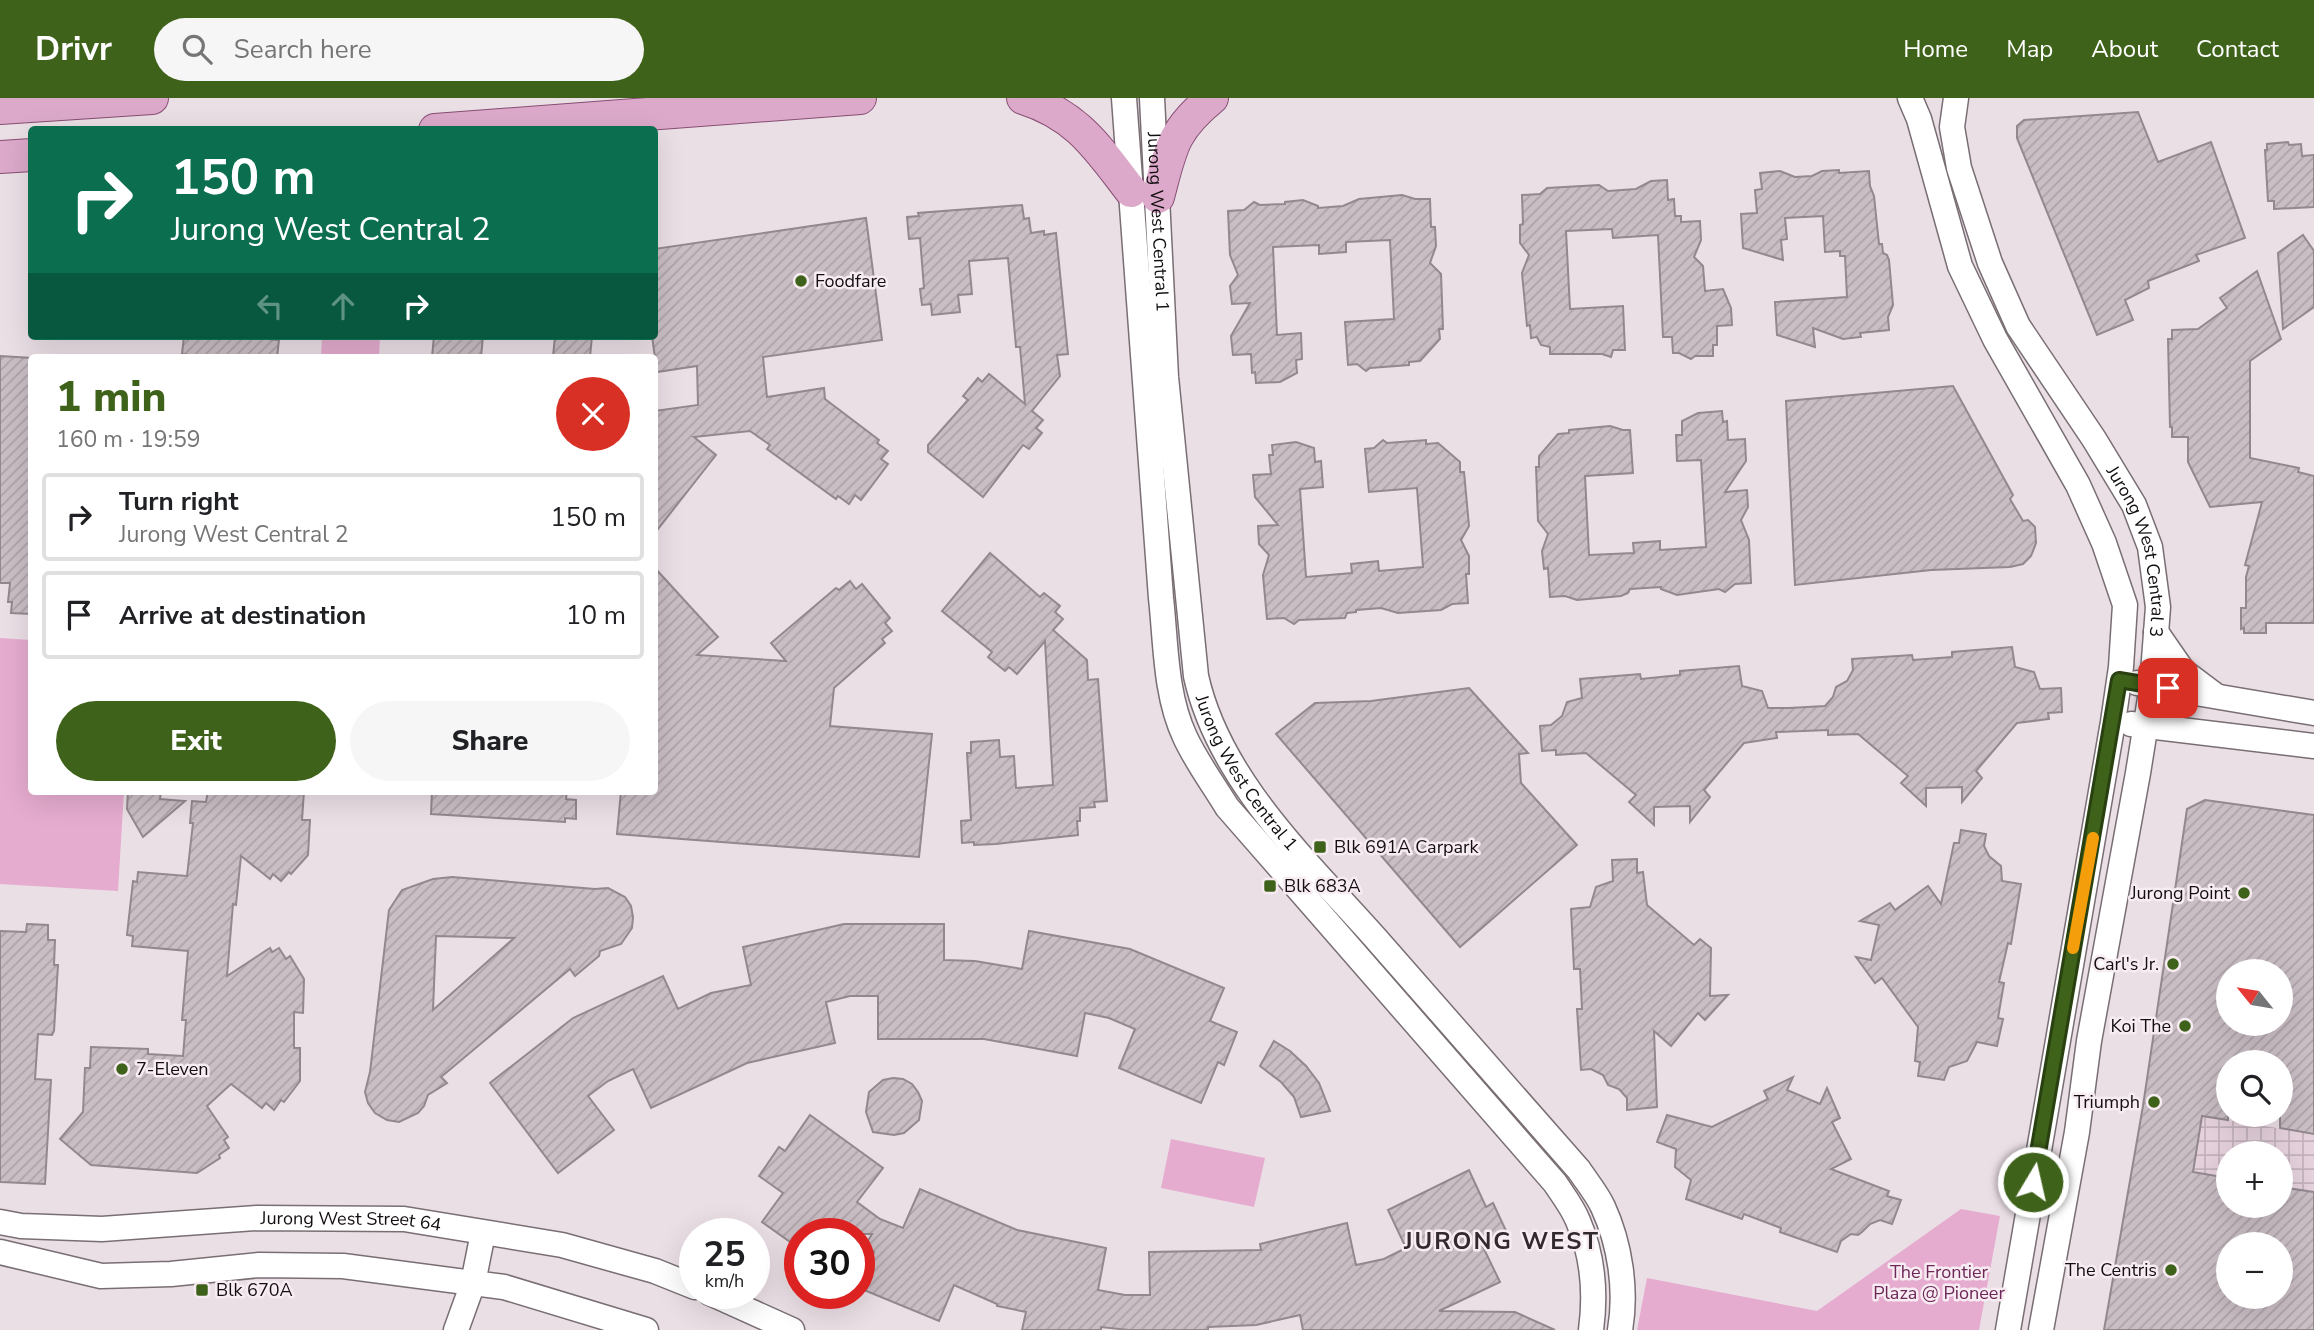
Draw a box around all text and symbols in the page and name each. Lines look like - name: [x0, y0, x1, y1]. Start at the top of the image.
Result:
- search box: [154, 18, 644, 81]
- text: Drivr: [35, 27, 112, 72]
- icon: search: [178, 30, 216, 68]
- text: Search here: [234, 32, 372, 67]
- text: Home: [1903, 33, 1968, 65]
- text: Map: [2006, 33, 2053, 65]
- text: About: [2091, 33, 2158, 65]
- text: Contact: [2196, 33, 2279, 65]
- street label: Jurong West Central 1: [1142, 130, 1175, 312]
- text: 150 m: [171, 144, 315, 211]
- icon: right: [56, 154, 147, 245]
- text: Jurong West Central 2: [171, 208, 491, 251]
- place label: Foodfare: [815, 269, 886, 293]
- marker: Foodfare: [793, 273, 809, 289]
- icon: left: [251, 287, 289, 325]
- icon: ahead: [324, 287, 362, 325]
- icon: right: [397, 287, 435, 325]
- text: 1 min: [56, 369, 166, 426]
- button: close: [556, 377, 630, 451]
- text: 160 m · 19:59: [56, 424, 201, 455]
- street label: Jurong West Central 3: [2100, 460, 2170, 638]
- text: Turn right: [119, 484, 238, 519]
- icon: right: [60, 498, 98, 536]
- text: 150 m: [550, 500, 626, 535]
- text: Jurong West Central 2: [119, 519, 349, 550]
- icon: arrive: [60, 596, 98, 634]
- text: Arrive at destination: [119, 598, 366, 633]
- text: 10 m: [566, 598, 626, 633]
- pin: [2138, 658, 2198, 718]
- icon: arrive: [2149, 669, 2187, 707]
- street label: Jurong West Central 1: [1189, 691, 1303, 856]
- button: Exit: [56, 701, 336, 781]
- button: Share: [350, 701, 630, 781]
- place label: Blk 691A Carpark: [1334, 835, 1480, 859]
- marker: Blk 691A Carpark: [1312, 839, 1328, 855]
- place label: Blk 683A: [1284, 874, 1361, 898]
- marker: Blk 683A: [1262, 878, 1278, 894]
- place label: Jurong Point: [2130, 881, 2231, 905]
- marker: Jurong Point: [2236, 885, 2252, 901]
- place label: Carl's Jr.: [2093, 952, 2159, 976]
- marker: Carl's Jr.: [2165, 956, 2181, 972]
- north arrow: [2216, 959, 2292, 1036]
- map controls: [2216, 959, 2293, 1309]
- place label: Koi The: [2111, 1014, 2171, 1038]
- marker: Koi The: [2177, 1018, 2193, 1034]
- button: search: [2216, 1050, 2293, 1127]
- place label: 7-Eleven: [136, 1057, 209, 1081]
- marker: 7-Eleven: [114, 1061, 130, 1077]
- place label: Triumph: [2074, 1090, 2140, 1114]
- marker: Triumph: [2146, 1094, 2162, 1110]
- button: +: [2216, 1141, 2293, 1218]
- position arrow: [1996, 1145, 2070, 1219]
- street label: Jurong West Street 64: [260, 1206, 443, 1237]
- speed limit sign: 30: [784, 1218, 875, 1309]
- district label: JURONG WEST: [1403, 1225, 1600, 1257]
- text: 25: [703, 1231, 746, 1278]
- button: −: [2216, 1232, 2293, 1309]
- place label: The Centris: [2065, 1258, 2157, 1282]
- park label: The Frontier Plaza @ Pioneer: [1873, 1260, 2005, 1305]
- marker: The Centris: [2163, 1262, 2179, 1278]
- text: km/h: [705, 1269, 744, 1293]
- place label: Blk 670A: [216, 1278, 293, 1302]
- marker: Blk 670A: [194, 1282, 210, 1298]

